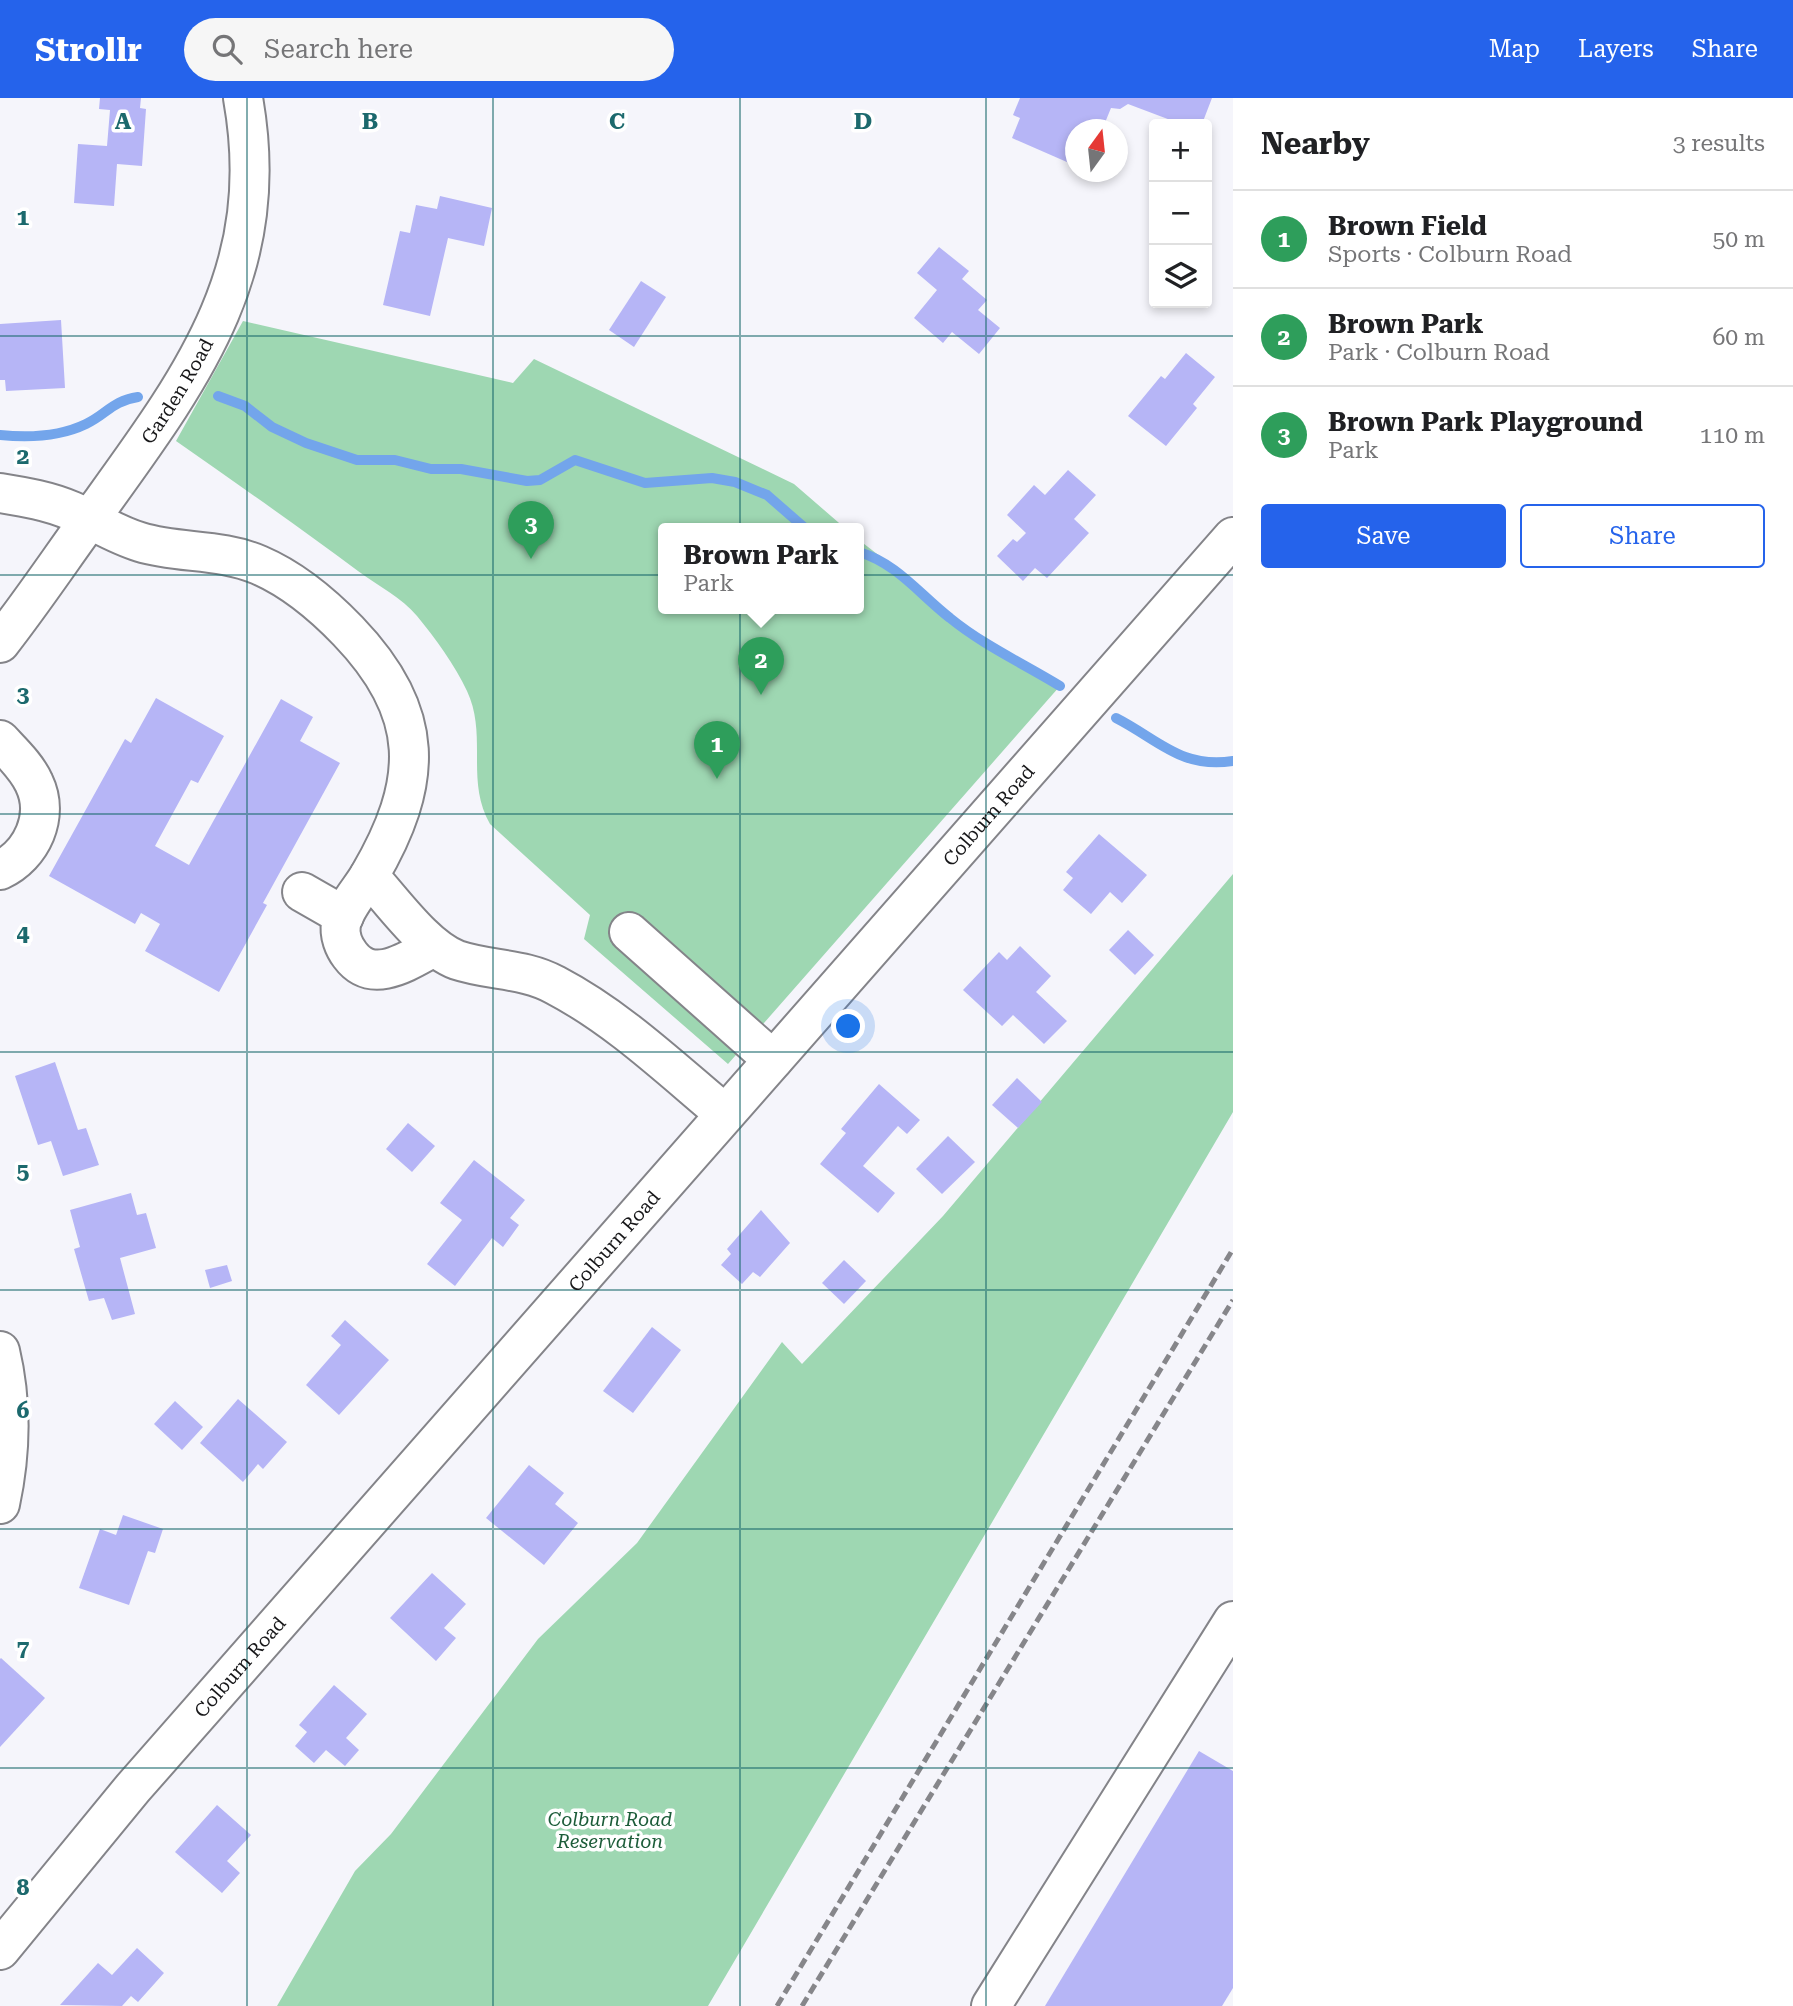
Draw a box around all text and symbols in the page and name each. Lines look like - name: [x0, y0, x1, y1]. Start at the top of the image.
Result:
- search box: [184, 18, 674, 81]
- text: Strollr: [35, 30, 142, 69]
- icon: search: [208, 30, 246, 68]
- text: Search here: [264, 34, 413, 64]
- text: Map: [1489, 35, 1540, 63]
- text: Layers: [1578, 35, 1654, 63]
- text: Share: [1692, 35, 1758, 63]
- text: A: [115, 108, 132, 135]
- text: B: [362, 108, 378, 135]
- text: C: [609, 108, 625, 135]
- text: D: [854, 108, 872, 135]
- north arrow: [1065, 119, 1128, 182]
- map controls: [1149, 119, 1212, 308]
- button: +: [1149, 119, 1212, 182]
- text: Nearby: [1261, 126, 1370, 161]
- text: 3 results: [1673, 130, 1765, 157]
- button: −: [1149, 182, 1212, 245]
- text: 1: [17, 204, 30, 231]
- text: Brown Field: [1328, 211, 1487, 241]
- text: 1: [1278, 226, 1290, 253]
- text: 50 m: [1712, 226, 1765, 253]
- text: Sports · Colburn Road: [1328, 241, 1572, 268]
- button: layers: [1149, 245, 1212, 308]
- text: Brown Park: [1328, 309, 1483, 339]
- text: 2: [1278, 324, 1290, 351]
- text: 60 m: [1712, 324, 1765, 351]
- street label: Garden Road: [136, 335, 218, 448]
- text: Park · Colburn Road: [1328, 339, 1550, 366]
- text: Brown Park Playground: [1328, 407, 1643, 437]
- text: 3: [1278, 422, 1290, 449]
- text: 110 m: [1700, 422, 1765, 449]
- text: Park: [1328, 437, 1379, 464]
- text: 2: [17, 443, 29, 470]
- pin: 3: [508, 501, 554, 559]
- button: Save: [1261, 504, 1506, 568]
- button: Share: [1520, 504, 1765, 568]
- popup: [658, 523, 864, 614]
- text: Brown Park: [683, 540, 839, 570]
- text: Park: [683, 570, 734, 597]
- pin: 2: [738, 637, 784, 695]
- text: 3: [17, 681, 30, 708]
- pin: 1: [694, 721, 740, 779]
- street label: Colburn Road: [938, 760, 1039, 871]
- text: 4: [17, 920, 30, 947]
- your location: [831, 1009, 865, 1043]
- text: 5: [17, 1158, 30, 1185]
- street label: Colburn Road: [564, 1186, 665, 1297]
- text: 6: [17, 1397, 30, 1424]
- street label: Colburn Road: [189, 1612, 291, 1722]
- text: 7: [17, 1635, 30, 1662]
- park label: Colburn Road Reservation: [548, 1808, 672, 1853]
- text: 8: [17, 1874, 30, 1901]

